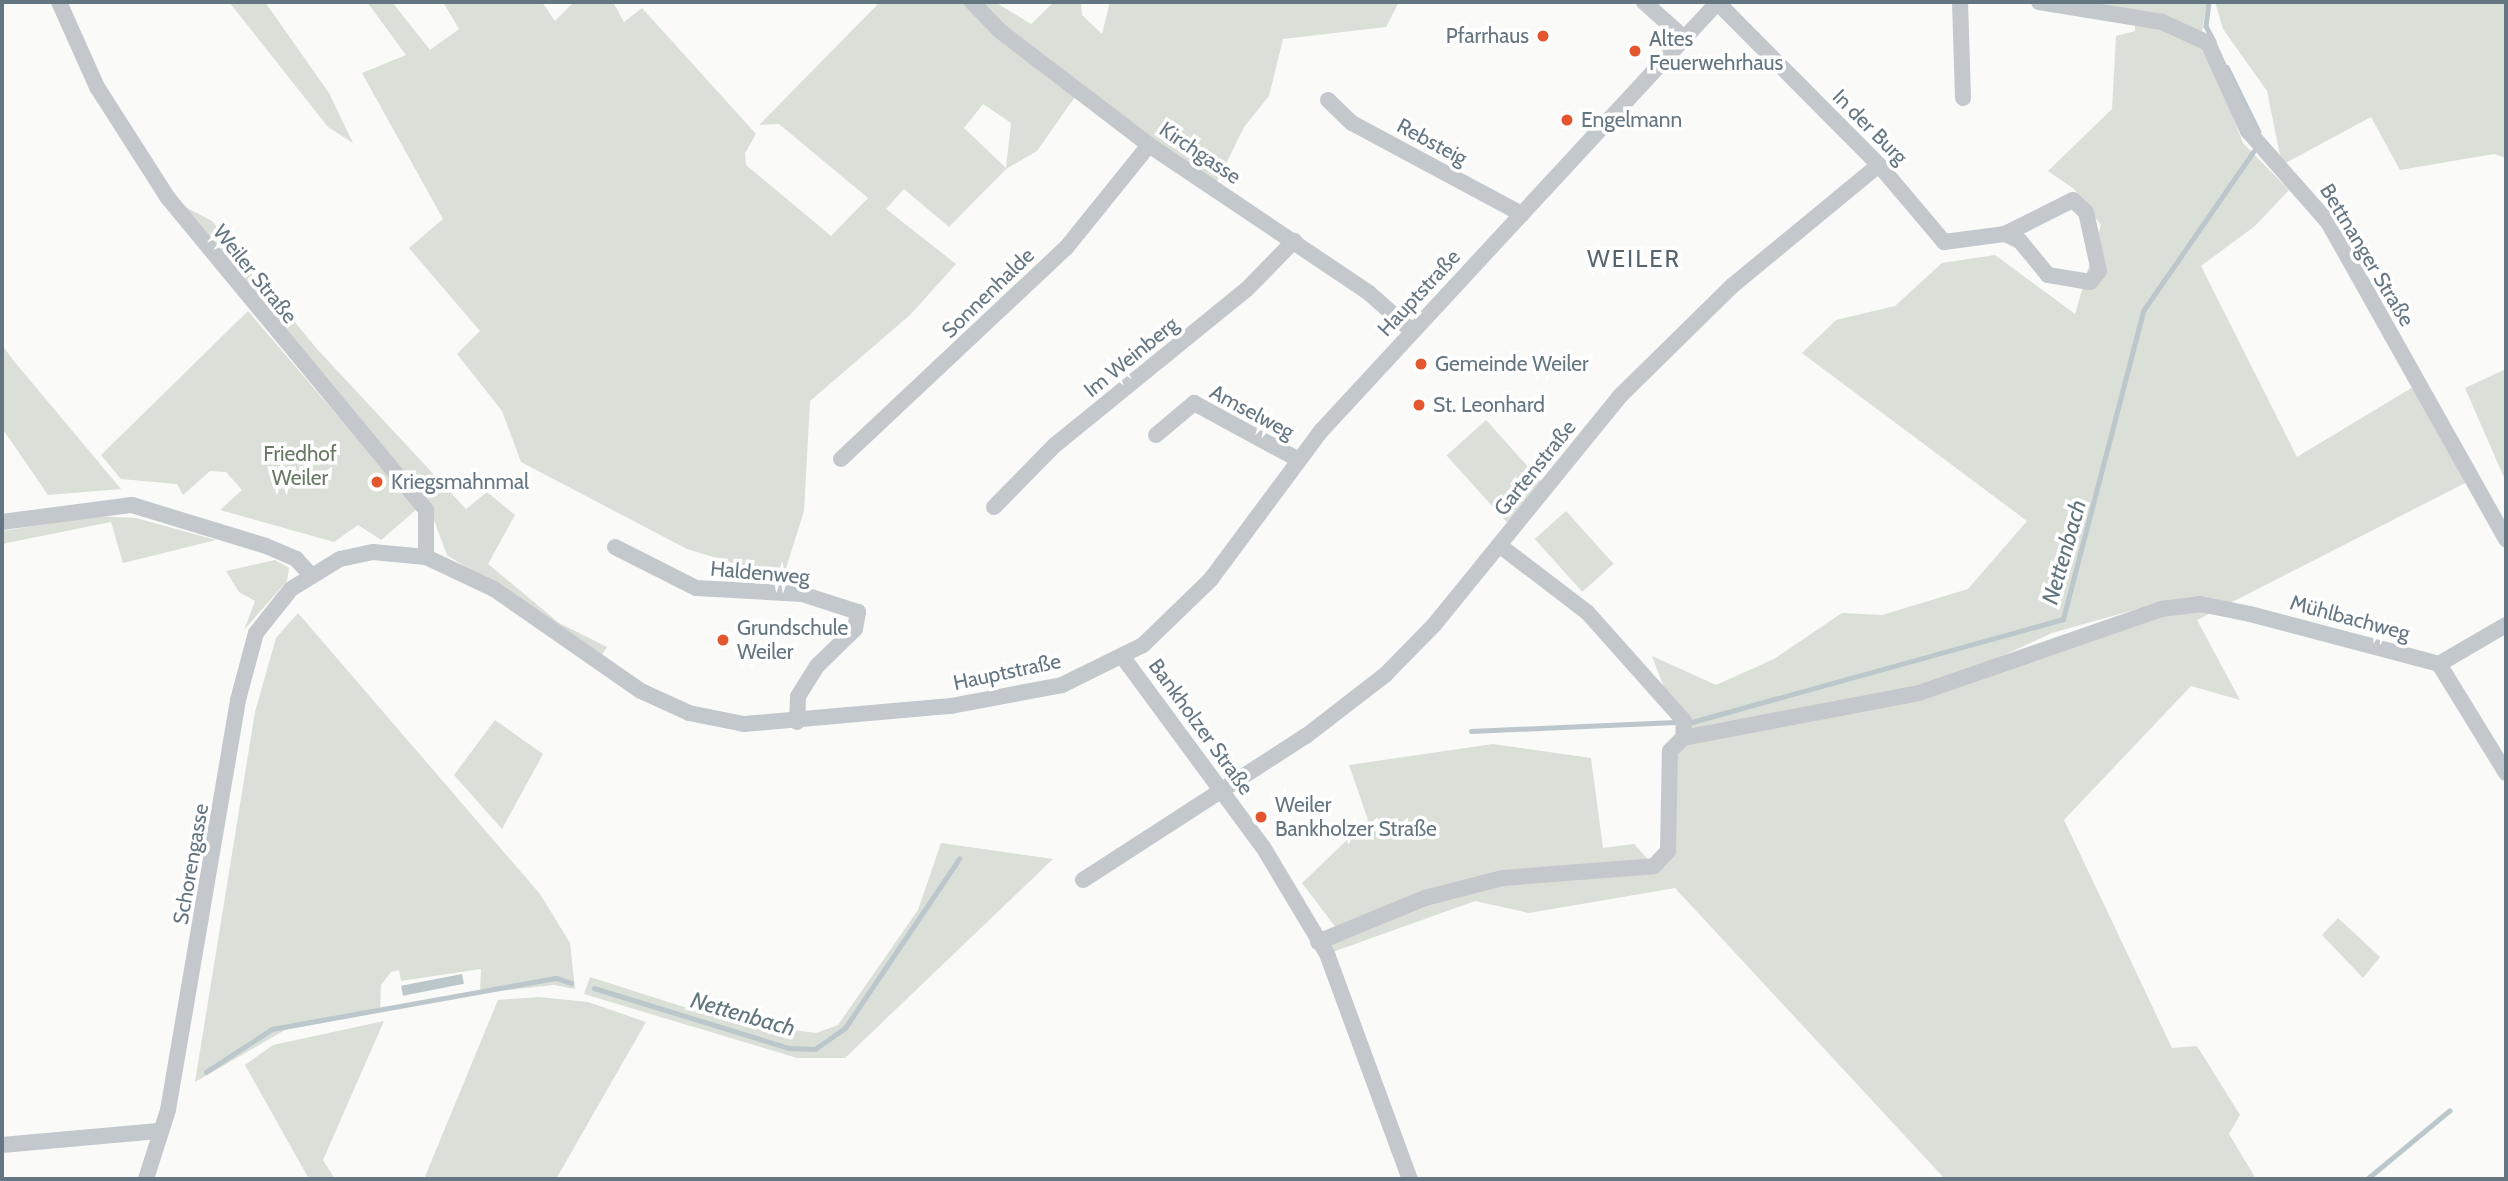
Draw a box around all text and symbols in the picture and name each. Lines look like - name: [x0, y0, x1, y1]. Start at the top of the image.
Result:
- place label: Pfarrhaus: [1446, 23, 1529, 49]
- place label: Altes Feuerwehrhaus: [1649, 26, 1783, 76]
- marker: Pfarrhaus: [1535, 28, 1551, 44]
- marker: Altes Feuerwehrhaus: [1627, 43, 1643, 59]
- street label: In der Burg: [1827, 84, 1913, 170]
- place label: Engelmann: [1581, 107, 1682, 133]
- marker: Engelmann: [1559, 112, 1575, 128]
- street label: Rebsteig: [1393, 113, 1471, 171]
- street label: Kirchgasse: [1154, 117, 1246, 189]
- street label: Bettnanger Straße: [2314, 179, 2420, 331]
- street label: Weiler Straße: [208, 220, 302, 328]
- street label: Sonnenhalde: [937, 243, 1039, 343]
- street label: Hauptstraße: [1372, 244, 1466, 342]
- district label: WEILER: [1588, 245, 1680, 273]
- street label: Im Weinberg: [1079, 311, 1183, 403]
- place label: Gemeinde Weiler: [1435, 351, 1589, 377]
- marker: Gemeinde Weiler: [1413, 356, 1429, 372]
- street label: Amselweg: [1205, 379, 1299, 445]
- place label: St. Leonhard: [1433, 392, 1545, 418]
- marker: St. Leonhard: [1411, 397, 1427, 413]
- street label: Gartenstraße: [1489, 415, 1581, 521]
- park label: Friedhof Weiler: [263, 441, 337, 491]
- place label: Kriegsmahnmal: [391, 469, 529, 495]
- marker: Kriegsmahnmal: [369, 474, 385, 490]
- water label: Nettenbach: [2036, 497, 2092, 607]
- street label: Haldenweg: [709, 556, 811, 590]
- street label: Mühlbachweg: [2287, 590, 2413, 646]
- place label: Grundschule Weiler: [737, 615, 848, 665]
- marker: Grundschule Weiler: [715, 632, 731, 648]
- street label: Hauptstraße: [951, 648, 1063, 696]
- street label: Bankholzer Straße: [1143, 654, 1259, 800]
- place label: Weiler Bankholzer Straße: [1275, 792, 1437, 842]
- street label: Schorengasse: [168, 802, 214, 926]
- marker: Weiler Bankholzer Straße: [1253, 809, 1269, 825]
- water label: Nettenbach: [688, 986, 798, 1042]

